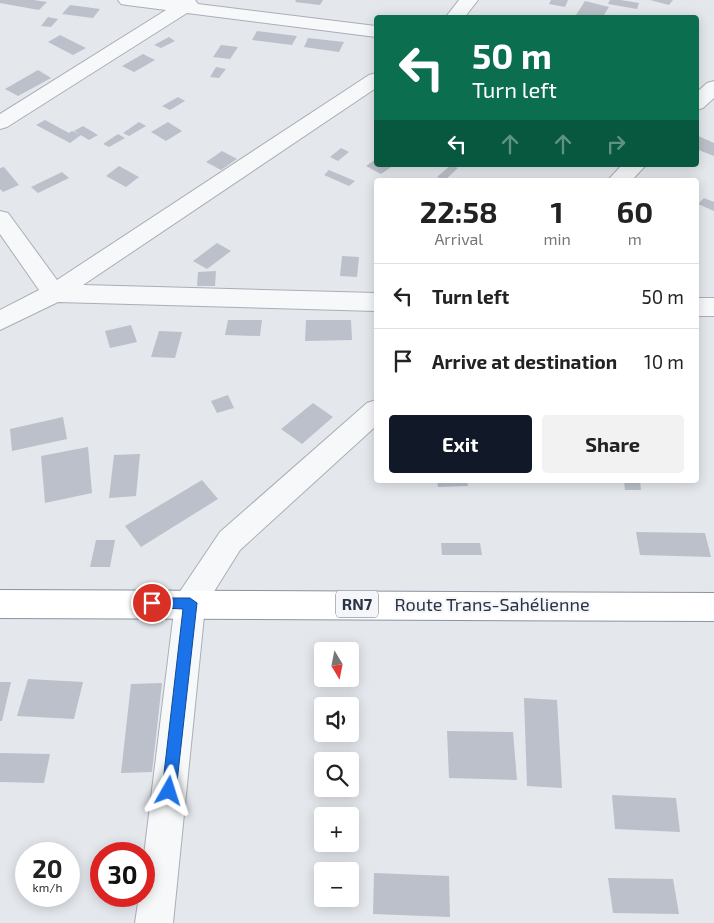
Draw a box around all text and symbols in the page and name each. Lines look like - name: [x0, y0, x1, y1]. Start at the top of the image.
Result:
- text: 50 m: [472, 34, 552, 76]
- icon: left: [389, 35, 454, 100]
- text: Turn left: [472, 76, 557, 102]
- icon: left: [443, 130, 471, 158]
- icon: ahead: [496, 130, 524, 158]
- icon: ahead: [549, 130, 577, 158]
- icon: right: [602, 130, 630, 158]
- text: 22:58: [420, 193, 498, 229]
- text: 1: [551, 193, 564, 229]
- text: 60: [617, 193, 653, 229]
- text: Arrival: [434, 229, 483, 248]
- text: min: [543, 229, 571, 248]
- text: m: [628, 229, 642, 248]
- icon: left: [389, 282, 417, 310]
- text: Turn left: [432, 285, 509, 308]
- text: 50 m: [641, 285, 684, 308]
- icon: arrive: [389, 347, 417, 375]
- text: Arrive at destination: [432, 350, 617, 373]
- text: 10 m: [644, 350, 684, 373]
- button: Exit: [389, 415, 532, 473]
- button: Share: [542, 415, 684, 473]
- pin: [131, 582, 173, 624]
- icon: arrive: [138, 589, 166, 617]
- road number: RN7: [336, 590, 378, 618]
- street label: Route Trans-Sahélienne: [394, 593, 590, 615]
- north arrow: [314, 642, 359, 688]
- map controls: [314, 642, 359, 907]
- button: sound: [314, 697, 359, 742]
- button: search: [314, 752, 359, 797]
- position arrow: [142, 764, 194, 816]
- button: +: [314, 807, 359, 852]
- speed limit sign: 30: [90, 842, 155, 907]
- text: 20: [32, 853, 63, 883]
- button: −: [314, 862, 359, 907]
- text: km/h: [33, 880, 62, 894]

